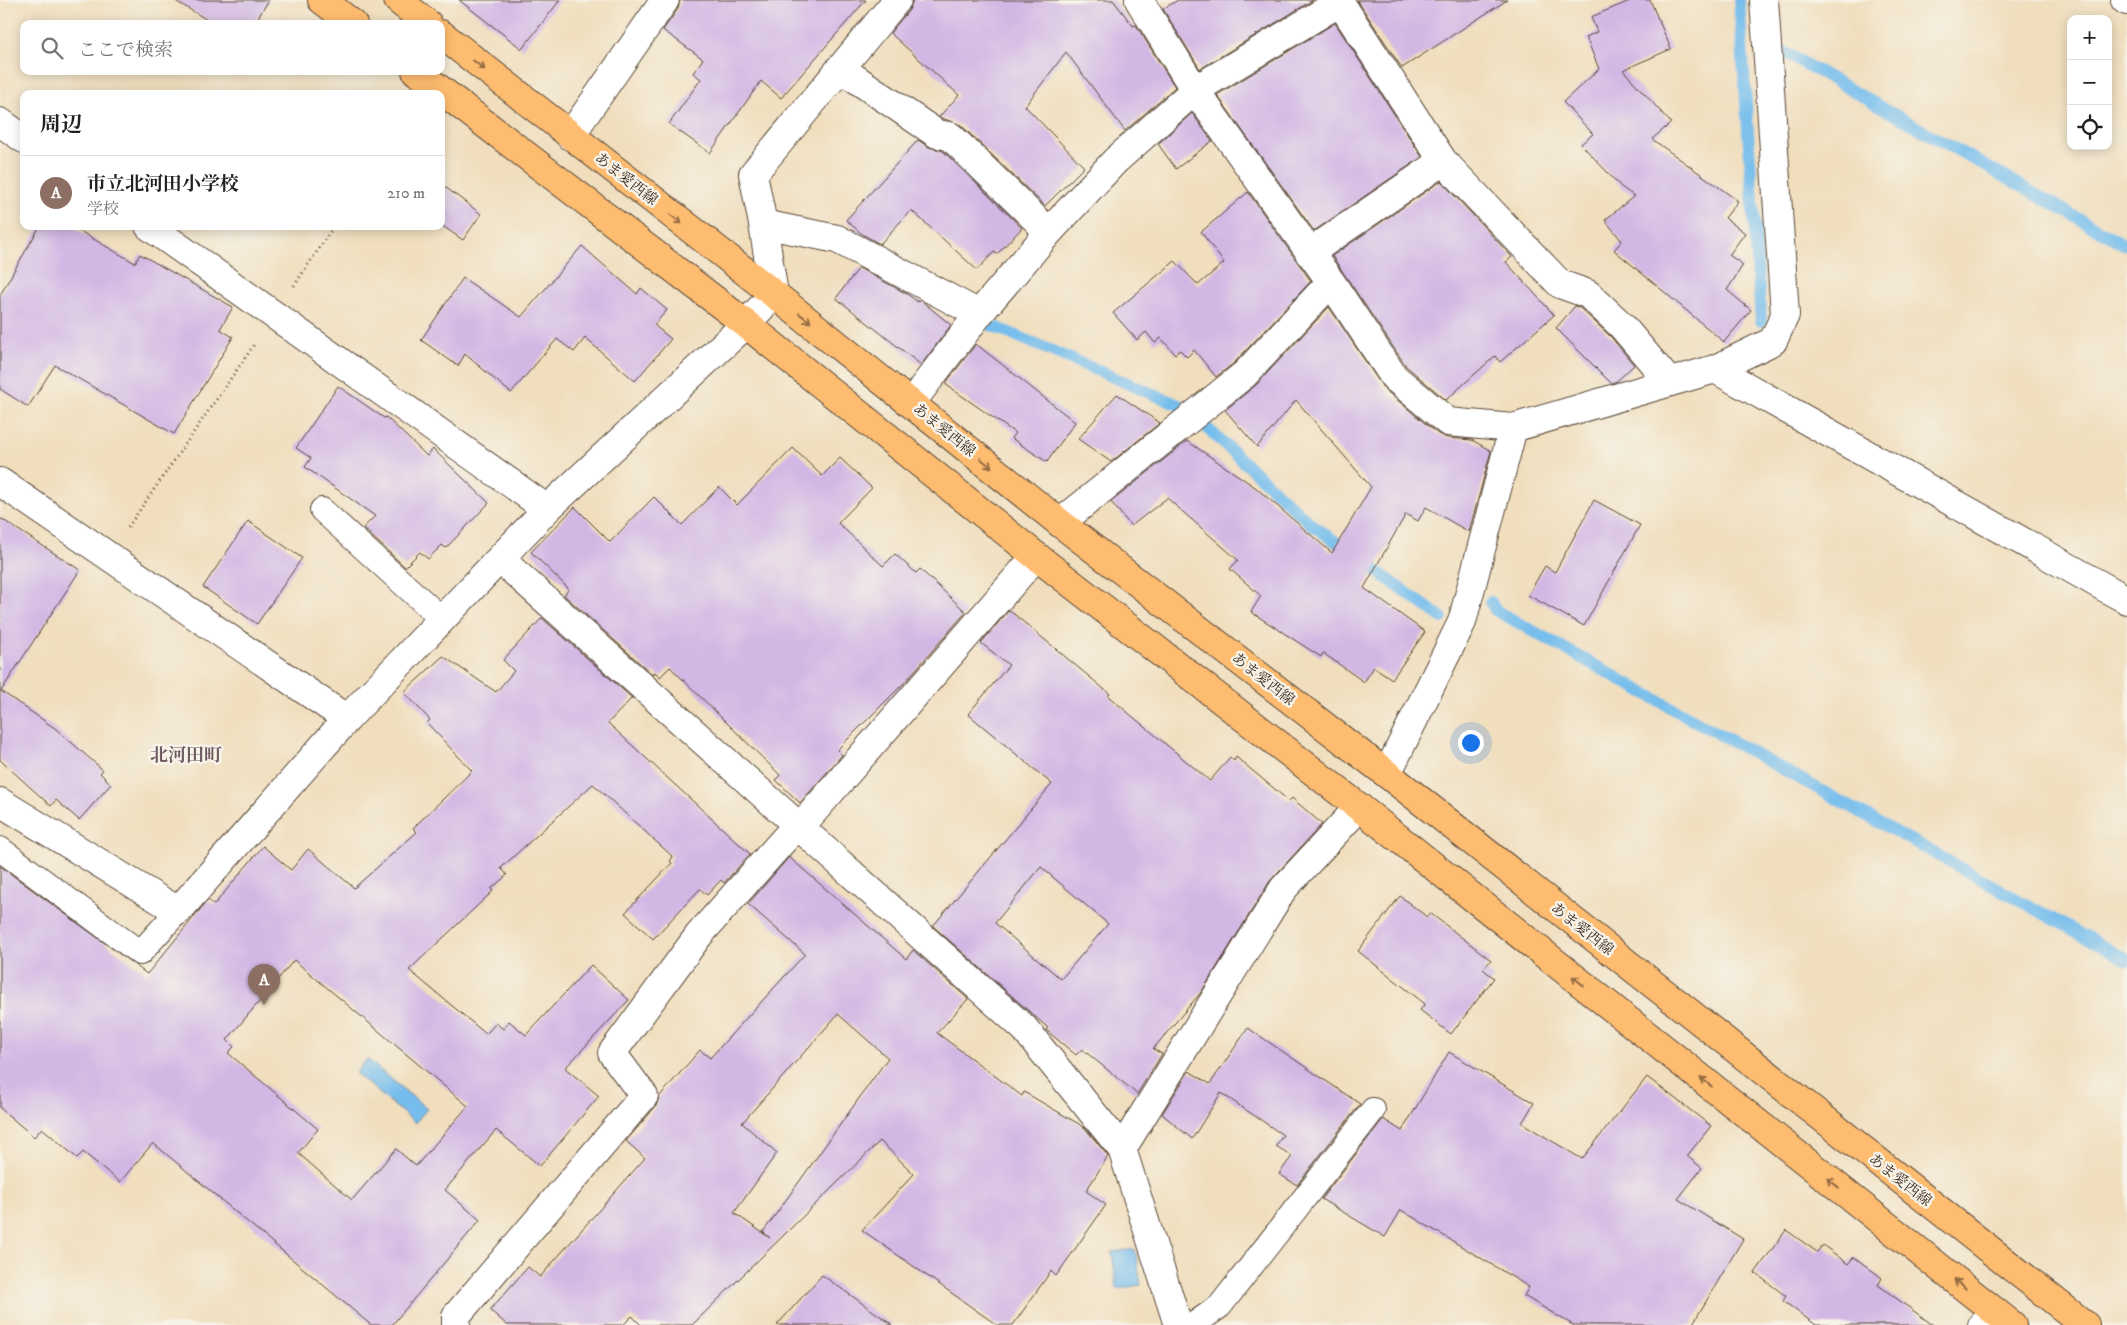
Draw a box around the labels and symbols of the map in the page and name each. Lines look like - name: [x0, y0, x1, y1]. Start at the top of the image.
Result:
- one-way arrow: [473, 59, 486, 70]
- street label: あま愛西線: [591, 148, 661, 210]
- one-way arrow: [670, 213, 683, 224]
- one-way arrow: [798, 313, 811, 324]
- street label: あま愛西線: [909, 399, 979, 461]
- one-way arrow: [980, 458, 993, 469]
- street label: あま愛西線: [1228, 648, 1298, 710]
- your location: [1458, 730, 1484, 756]
- district label: 北河田町: [150, 745, 222, 767]
- street label: あま愛西線: [1547, 898, 1617, 960]
- pin: A: [248, 964, 280, 1005]
- one-way arrow: [1572, 975, 1585, 986]
- one-way arrow: [1700, 1076, 1713, 1087]
- street label: あま愛西線: [1865, 1149, 1935, 1211]
- one-way arrow: [1827, 1177, 1840, 1188]
- one-way arrow: [1954, 1278, 1967, 1289]

